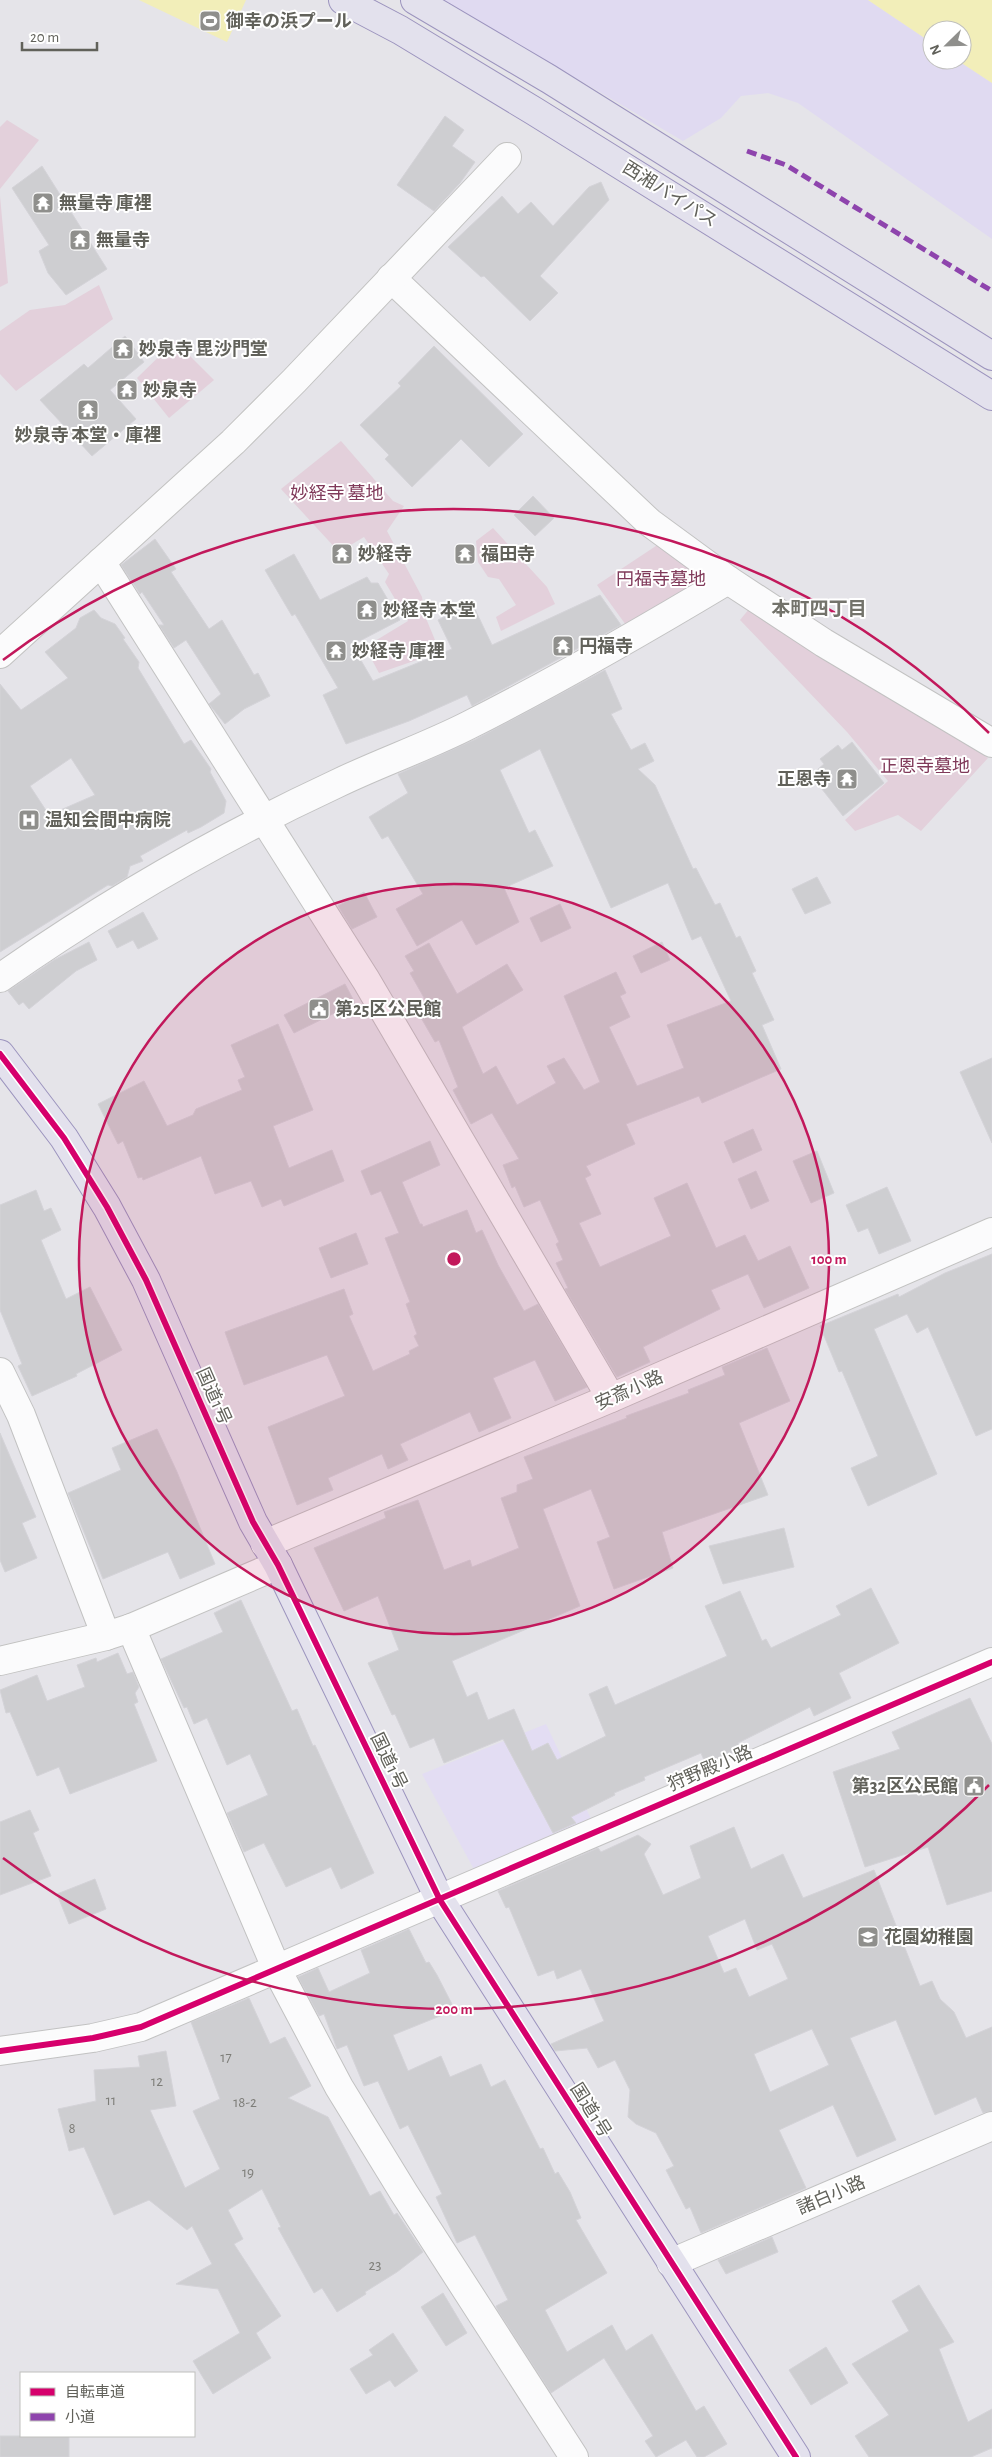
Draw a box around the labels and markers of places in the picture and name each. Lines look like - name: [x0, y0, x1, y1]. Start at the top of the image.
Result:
- sports icon: 御幸の浜プール: [198, 9, 222, 33]
- place label: 御幸の浜プール: [225, 11, 352, 31]
- temple icon: 無量寺 庫裡: [31, 191, 55, 215]
- place label: 無量寺 庫裡: [59, 193, 152, 213]
- temple icon: 無量寺: [68, 228, 92, 252]
- place label: 無量寺: [96, 230, 150, 250]
- temple icon: 妙泉寺 毘沙門堂: [111, 337, 135, 361]
- place label: 妙泉寺 毘沙門堂: [139, 339, 268, 359]
- temple icon: 妙泉寺: [115, 378, 139, 402]
- place label: 妙泉寺: [143, 380, 197, 400]
- temple icon: 妙泉寺 本堂・庫裡: [76, 398, 100, 422]
- place label: 妙泉寺 本堂・庫裡: [15, 425, 161, 445]
- temple icon: 妙経寺: [330, 542, 354, 566]
- temple icon: 福田寺: [453, 542, 477, 566]
- place label: 妙経寺: [358, 544, 412, 564]
- place label: 福田寺: [481, 545, 535, 564]
- temple icon: 妙経寺 本堂: [355, 598, 379, 622]
- place label: 妙経寺 本堂: [383, 600, 476, 620]
- temple icon: 円福寺: [551, 634, 575, 658]
- place label: 円福寺: [579, 637, 633, 656]
- temple icon: 妙経寺 庫裡: [324, 639, 348, 663]
- place label: 妙経寺 庫裡: [352, 641, 445, 661]
- temple icon: 正恩寺: [835, 767, 859, 791]
- place label: 正恩寺: [777, 770, 831, 789]
- hospital icon: 温知会間中病院: [17, 808, 41, 832]
- place label: 温知会間中病院: [45, 810, 171, 830]
- public building icon: 第25区公民館: [307, 997, 331, 1021]
- place label: 第25区公民館: [335, 999, 441, 1019]
- centre of rings: [445, 1250, 463, 1268]
- public building icon: 第32区公民館: [962, 1774, 986, 1798]
- place label: 第32区公民館: [852, 1776, 958, 1796]
- school or university icon: 花園幼稚園: [856, 1925, 880, 1949]
- place label: 花園幼稚園: [884, 1927, 974, 1947]

